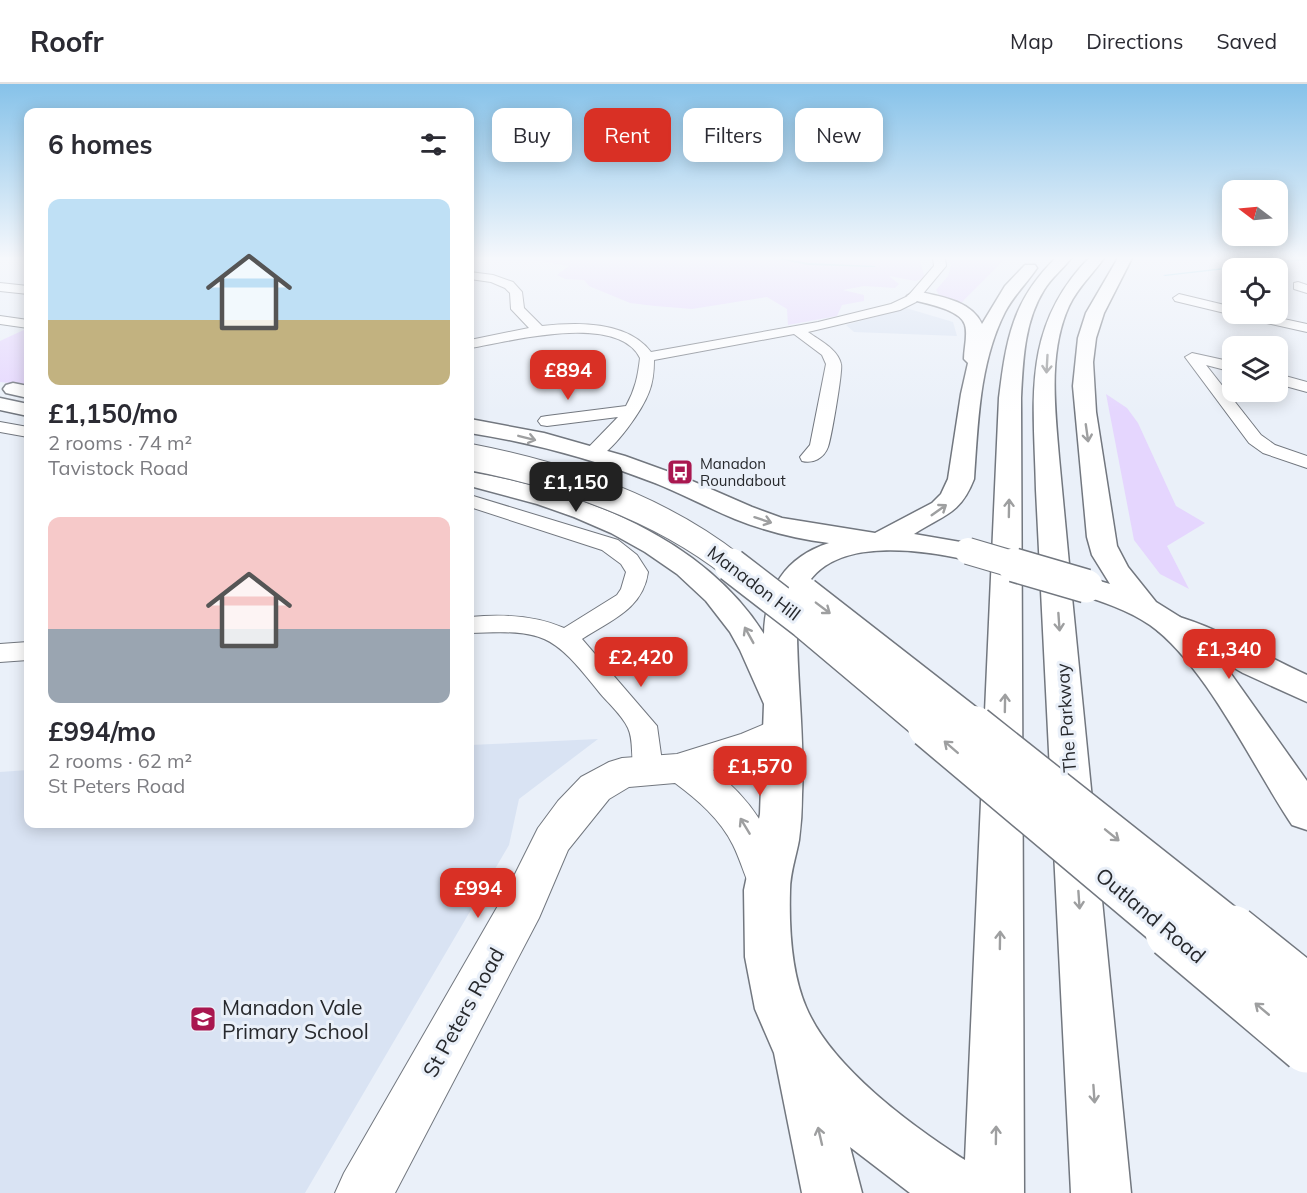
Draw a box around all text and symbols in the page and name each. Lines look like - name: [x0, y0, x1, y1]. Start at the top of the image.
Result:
- text: Roofr: [30, 24, 104, 59]
- text: Map: [1010, 28, 1053, 54]
- text: Directions: [1086, 28, 1183, 54]
- text: Saved: [1216, 28, 1277, 54]
- chip: Buy: [492, 108, 572, 162]
- chip: Rent: [584, 108, 671, 162]
- chip: Filters: [683, 108, 783, 162]
- chip: New: [795, 108, 883, 162]
- text: 6 homes: [48, 128, 152, 161]
- icon: filters: [417, 128, 450, 161]
- north arrow: [1222, 180, 1288, 246]
- map controls: [1222, 180, 1288, 402]
- icon: home: [195, 238, 303, 346]
- button: locate: [1222, 258, 1288, 324]
- button: layers: [1222, 336, 1288, 402]
- pin: £894: [532, 350, 604, 401]
- one-way arrow: [1041, 353, 1052, 373]
- text: £894: [544, 357, 592, 382]
- text: £1,150/mo: [48, 397, 178, 430]
- one-way arrow: [1081, 422, 1092, 442]
- text: 2 rooms · 74 m²: [48, 430, 192, 455]
- one-way arrow: [517, 432, 536, 444]
- place label: Manadon Roundabout: [700, 454, 786, 490]
- text: Tavistock Road: [48, 455, 188, 480]
- bus stop icon: Manadon Roundabout: [665, 457, 695, 487]
- pin: £1,150: [527, 462, 625, 513]
- text: £1,150: [544, 469, 608, 494]
- one-way arrow: [1003, 498, 1015, 518]
- one-way arrow: [930, 504, 946, 516]
- one-way arrow: [753, 515, 772, 526]
- street label: Manadon Hill: [703, 541, 805, 625]
- icon: home: [195, 556, 303, 664]
- one-way arrow: [815, 602, 831, 615]
- one-way arrow: [1053, 611, 1064, 631]
- one-way arrow: [743, 627, 755, 644]
- pin: £1,340: [1180, 629, 1278, 680]
- text: £1,340: [1197, 636, 1261, 661]
- pin: £2,420: [592, 637, 690, 688]
- text: £2,420: [609, 644, 673, 669]
- street label: The Parkway: [1051, 662, 1081, 773]
- one-way arrow: [999, 693, 1011, 713]
- text: £994/mo: [48, 715, 156, 748]
- one-way arrow: [944, 740, 959, 754]
- pin: £1,570: [711, 746, 809, 797]
- text: 2 rooms · 62 m²: [48, 748, 192, 773]
- text: £1,570: [728, 753, 792, 778]
- text: St Peters Road: [48, 773, 185, 798]
- one-way arrow: [738, 818, 750, 835]
- one-way arrow: [1104, 829, 1120, 842]
- street label: Outland Road: [1091, 862, 1211, 968]
- pin: £994: [442, 868, 514, 919]
- text: £994: [454, 875, 502, 900]
- one-way arrow: [1074, 889, 1085, 909]
- one-way arrow: [994, 930, 1006, 950]
- street label: St Peters Road: [417, 943, 509, 1081]
- place label: Manadon Vale Primary School: [222, 994, 369, 1044]
- one-way arrow: [1254, 1002, 1270, 1015]
- school or university icon: Manadon Vale Primary School: [188, 1004, 218, 1034]
- one-way arrow: [1088, 1084, 1099, 1104]
- one-way arrow: [990, 1125, 1002, 1145]
- one-way arrow: [813, 1127, 825, 1146]

